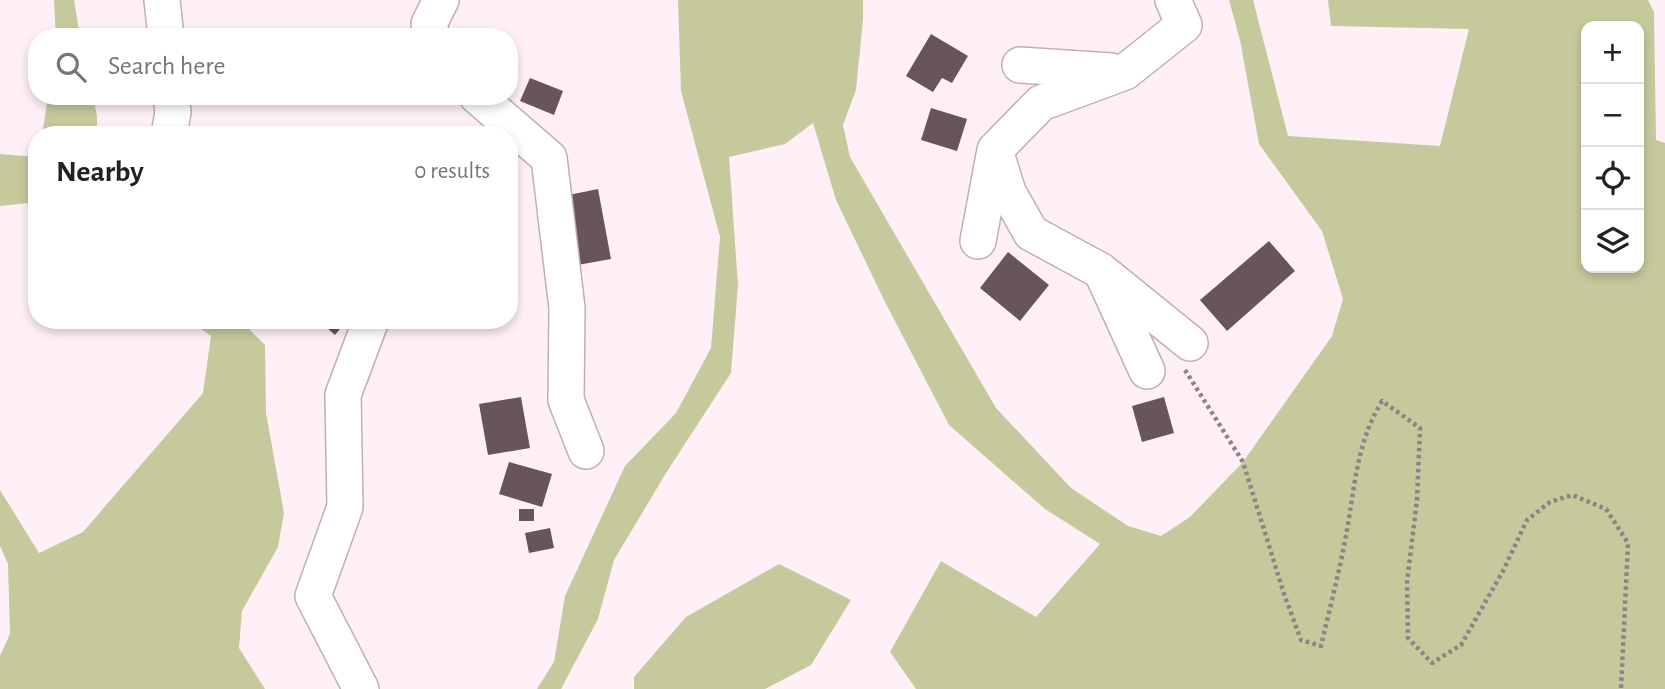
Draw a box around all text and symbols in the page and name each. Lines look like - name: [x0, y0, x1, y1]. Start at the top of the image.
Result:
- map controls: [1581, 21, 1644, 273]
- button: +: [1581, 21, 1644, 84]
- search box: [28, 28, 518, 105]
- icon: search: [52, 48, 90, 86]
- text: Search here: [108, 53, 226, 79]
- button: −: [1581, 84, 1644, 147]
- button: locate: [1581, 147, 1644, 210]
- text: Nearby: [56, 157, 144, 187]
- text: 0 results: [414, 160, 490, 183]
- button: layers: [1581, 210, 1644, 273]

